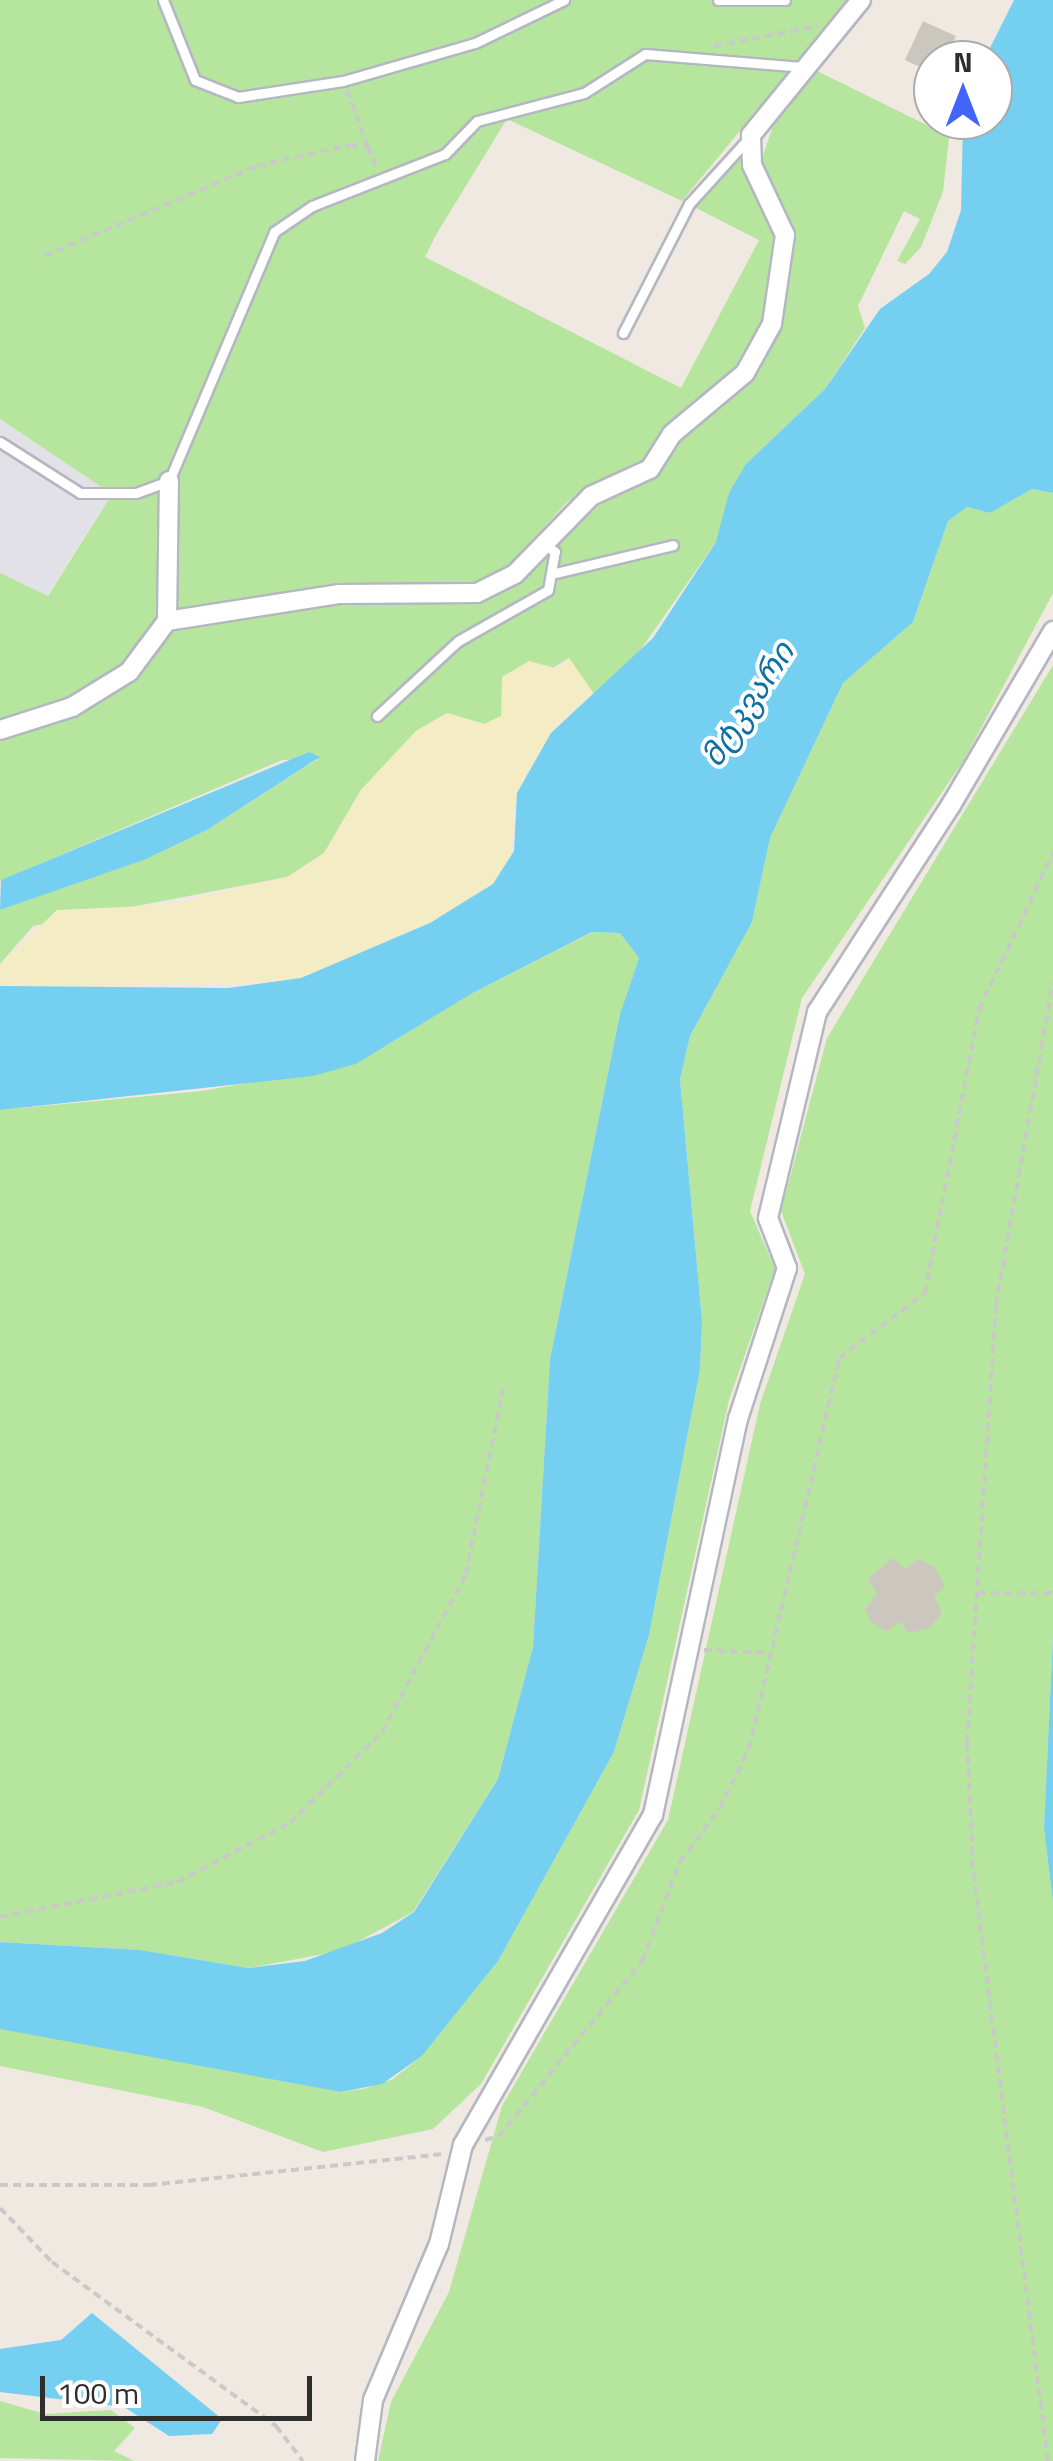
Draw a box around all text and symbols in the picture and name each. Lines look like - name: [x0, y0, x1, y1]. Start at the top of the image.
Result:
- north arrow: [913, 40, 1013, 140]
- text: N: [953, 40, 973, 83]
- water label: მტკვარი: [692, 634, 802, 774]
- scale bar: [45, 2356, 318, 2418]
- text: 100 m: [57, 2370, 139, 2416]

